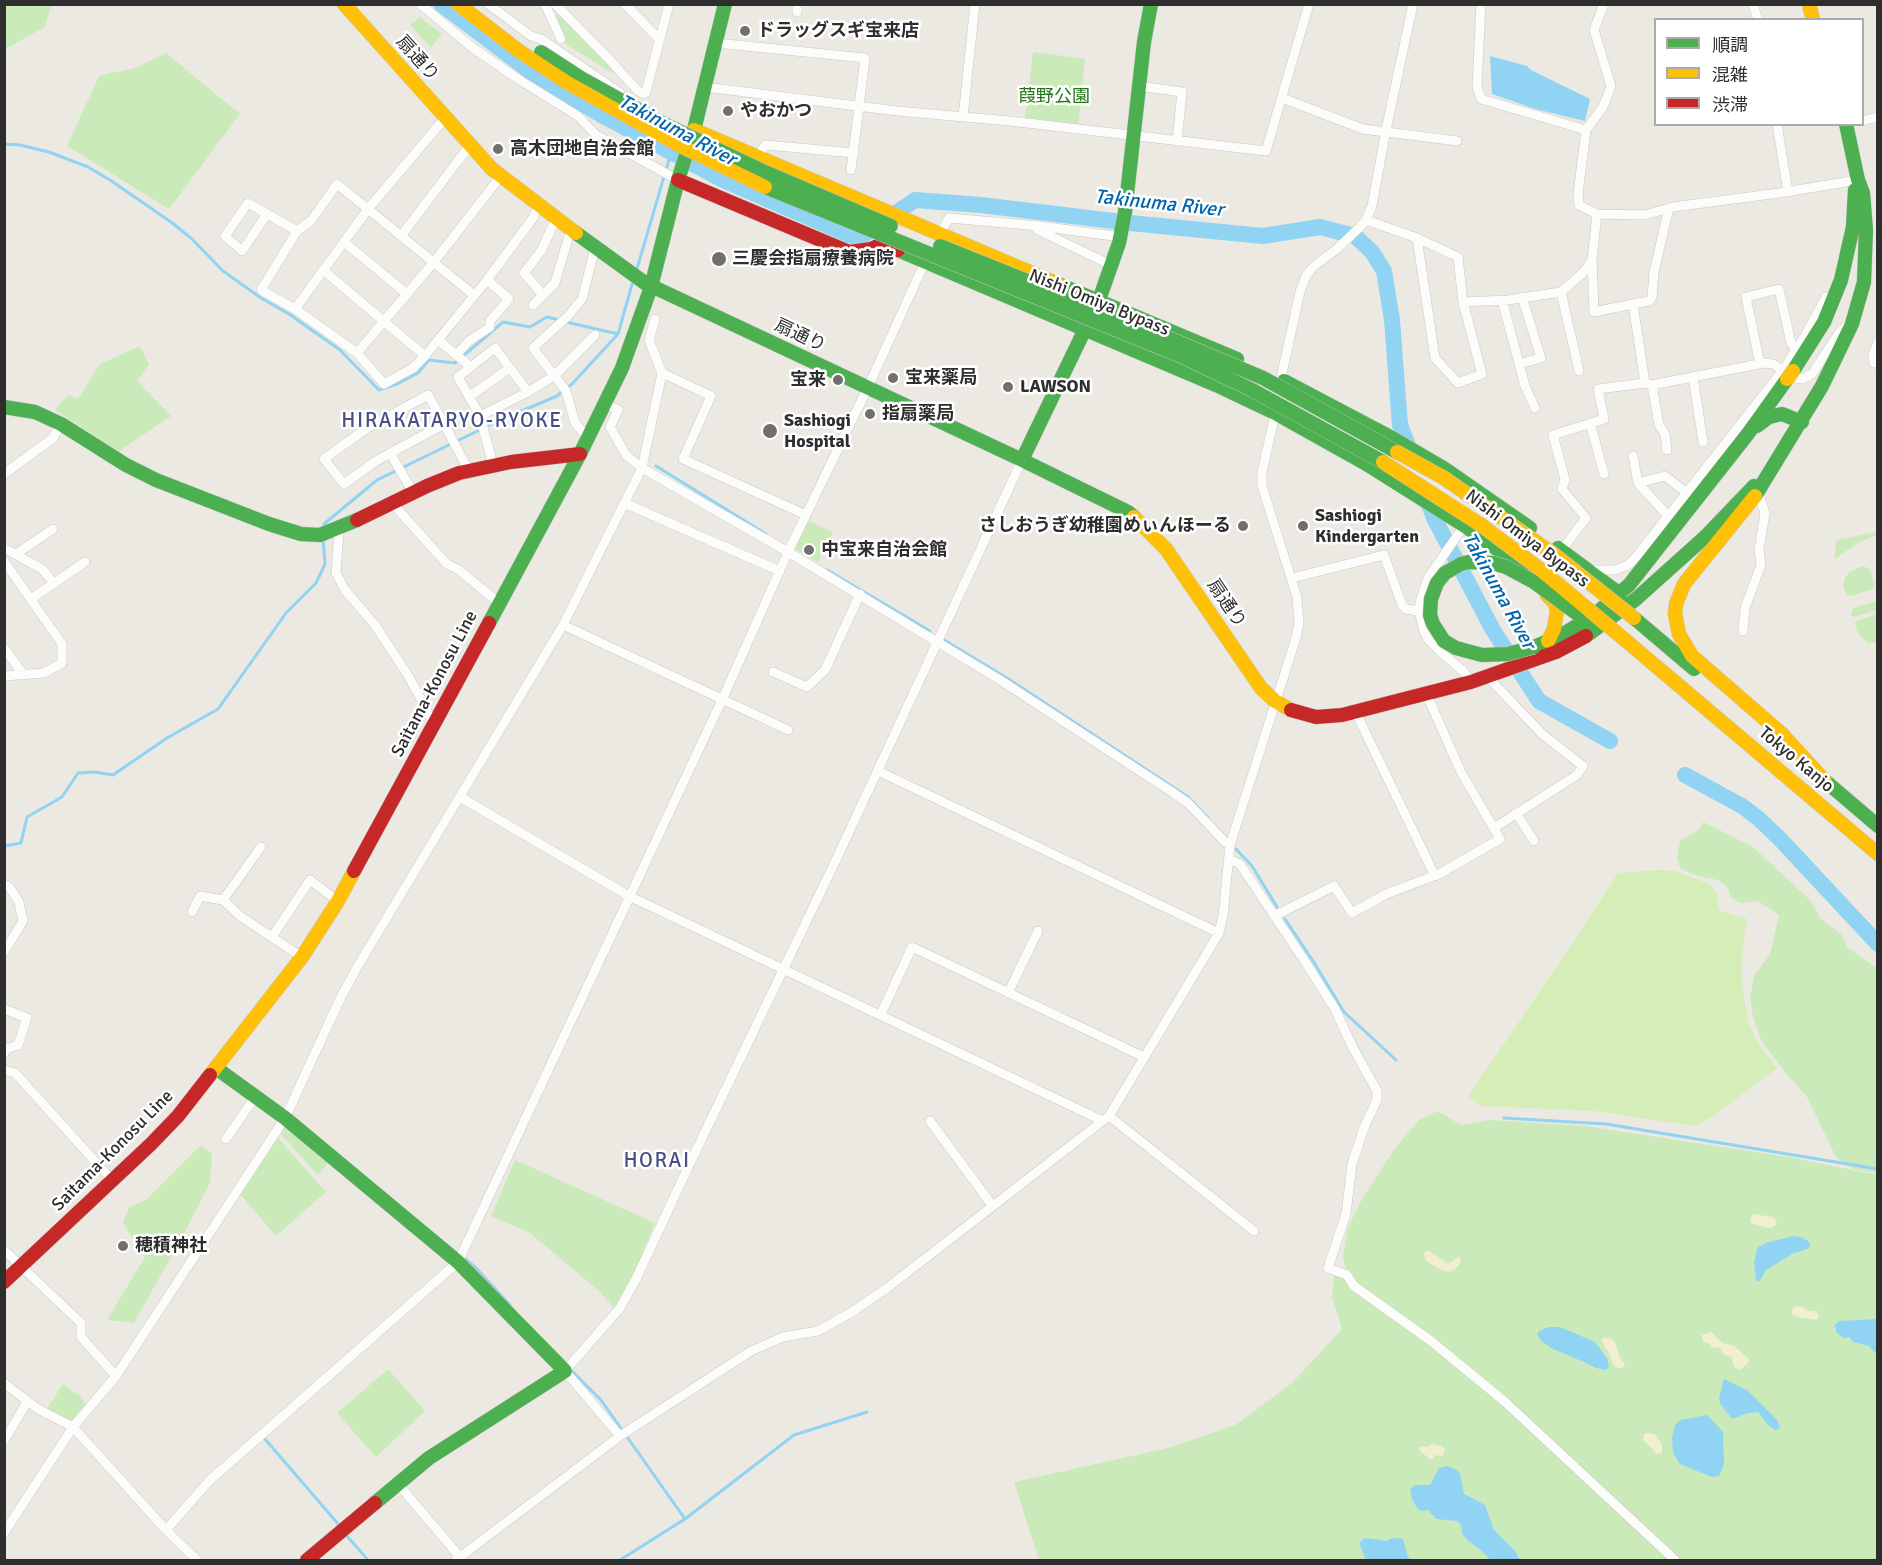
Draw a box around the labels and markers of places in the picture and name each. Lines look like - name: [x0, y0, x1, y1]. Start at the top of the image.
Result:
- place label: ドラッグスギ宝来店: [757, 20, 919, 42]
- marker: ドラッグスギ宝来店: [738, 24, 752, 38]
- place label: やおかつ: [740, 100, 812, 122]
- marker: やおかつ: [721, 104, 735, 118]
- place label: 高木団地自治会館: [510, 138, 654, 160]
- marker: 高木団地自治会館: [491, 142, 505, 156]
- place label: 三慶会指扇療養病院: [732, 248, 894, 270]
- marker: 三慶会指扇療養病院: [710, 250, 728, 268]
- place label: 宝来薬局: [905, 367, 977, 389]
- place label: 宝来: [790, 369, 826, 391]
- marker: 宝来薬局: [886, 371, 900, 385]
- marker: 宝来: [831, 373, 845, 387]
- place label: LAWSON: [1020, 376, 1091, 398]
- marker: LAWSON: [1001, 380, 1015, 394]
- place label: 指扇薬局: [882, 403, 954, 425]
- marker: 指扇薬局: [863, 407, 877, 421]
- place label: Sashiogi Hospital: [784, 410, 851, 452]
- marker: Sashiogi Hospital: [761, 422, 779, 440]
- place label: Sashiogi Kindergarten: [1315, 505, 1419, 548]
- place label: さしおうぎ幼稚園めぃんほーる: [979, 515, 1231, 537]
- marker: さしおうぎ幼稚園めぃんほーる: [1236, 519, 1250, 533]
- marker: Sashiogi Kindergarten: [1296, 519, 1310, 533]
- place label: 中宝来自治会館: [821, 539, 947, 561]
- marker: 中宝来自治会館: [802, 543, 816, 557]
- place label: 穂積神社: [135, 1235, 207, 1257]
- marker: 穂積神社: [116, 1239, 130, 1253]

